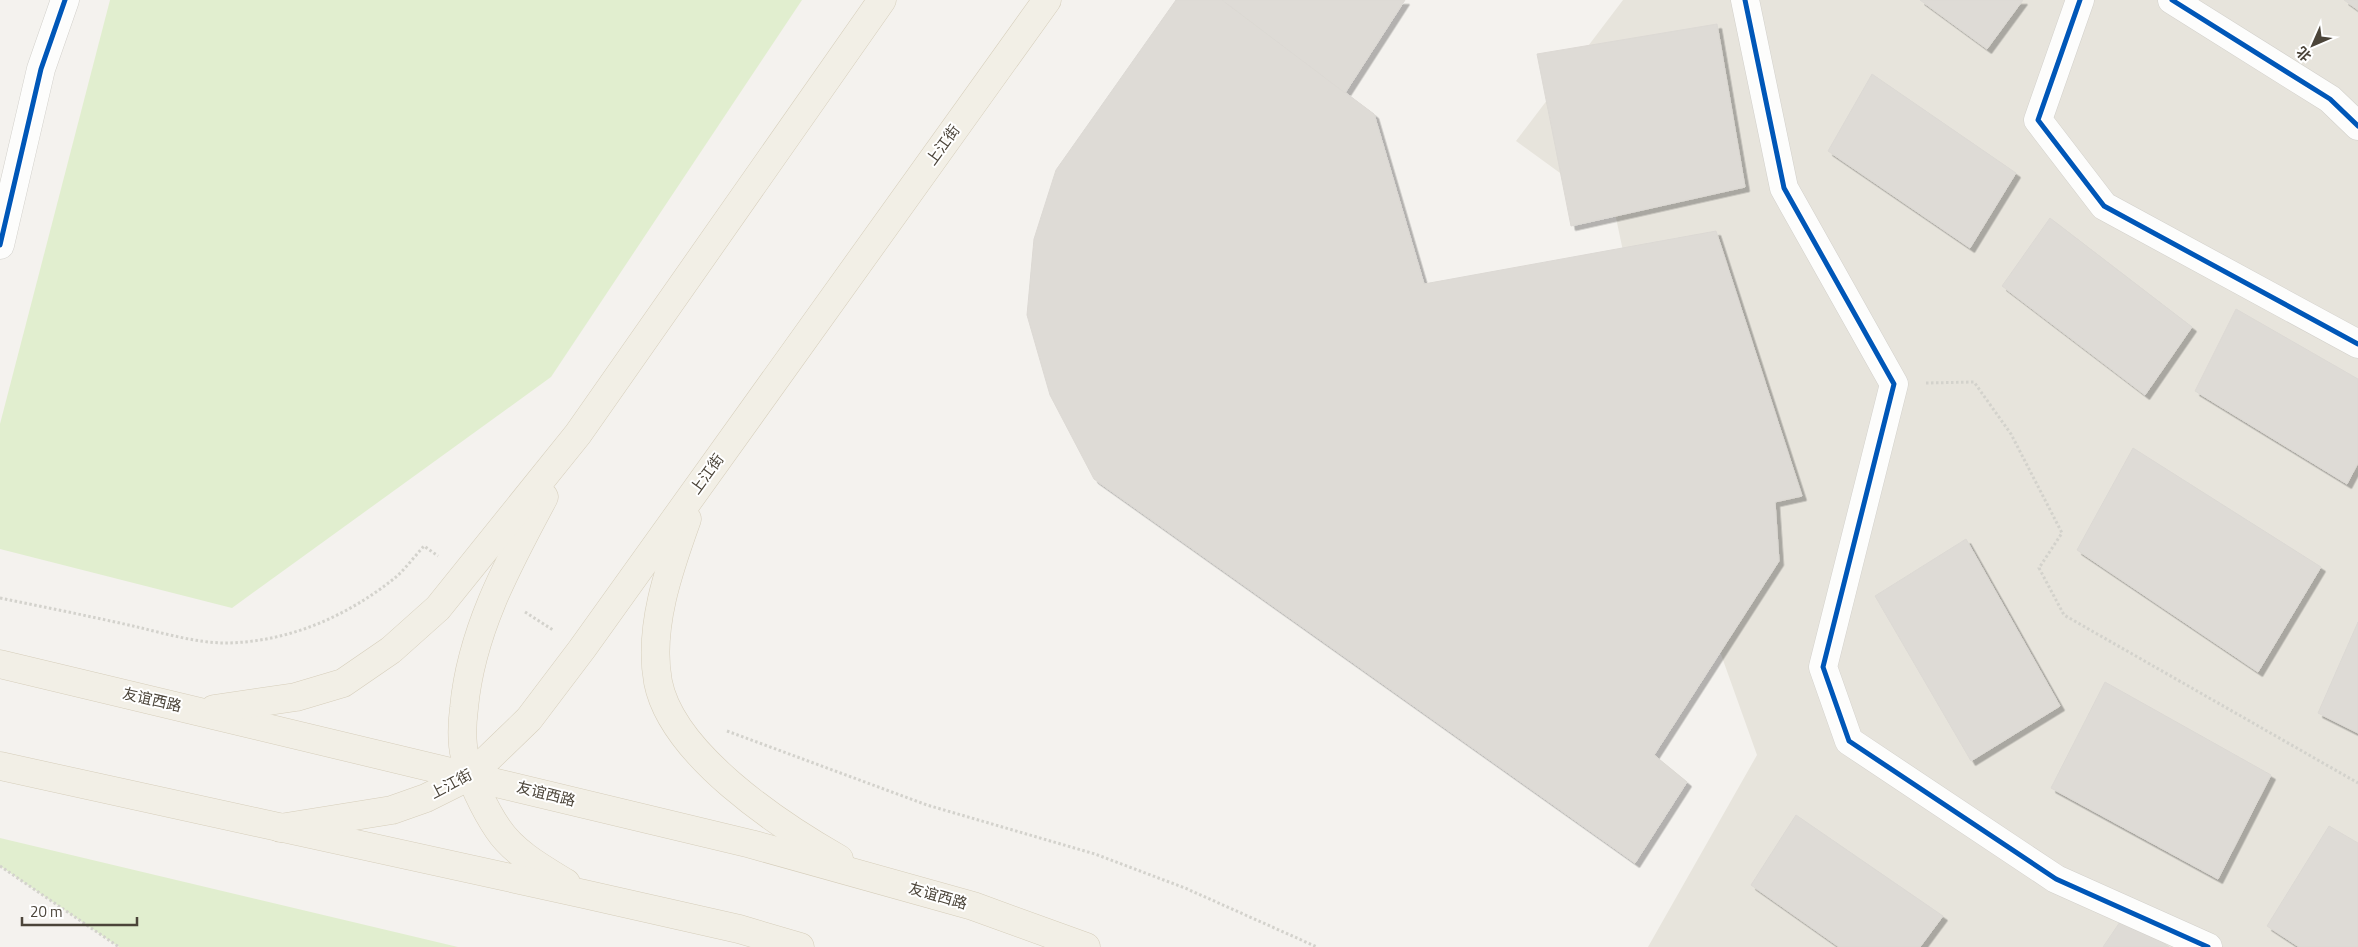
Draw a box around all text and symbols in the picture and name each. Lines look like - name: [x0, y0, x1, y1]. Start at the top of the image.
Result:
- north arrow: [2288, 20, 2338, 70]
- text: 北: [2291, 42, 2316, 67]
- street label: 上江街: [920, 120, 965, 170]
- street label: 上江街: [684, 449, 729, 499]
- street label: 友谊西路: [120, 682, 184, 717]
- street label: 上江街: [425, 763, 476, 804]
- street label: 友谊西路: [514, 775, 578, 812]
- street label: 友谊西路: [906, 876, 970, 915]
- scale bar: [22, 894, 138, 926]
- text: 20 m: [30, 900, 63, 923]

